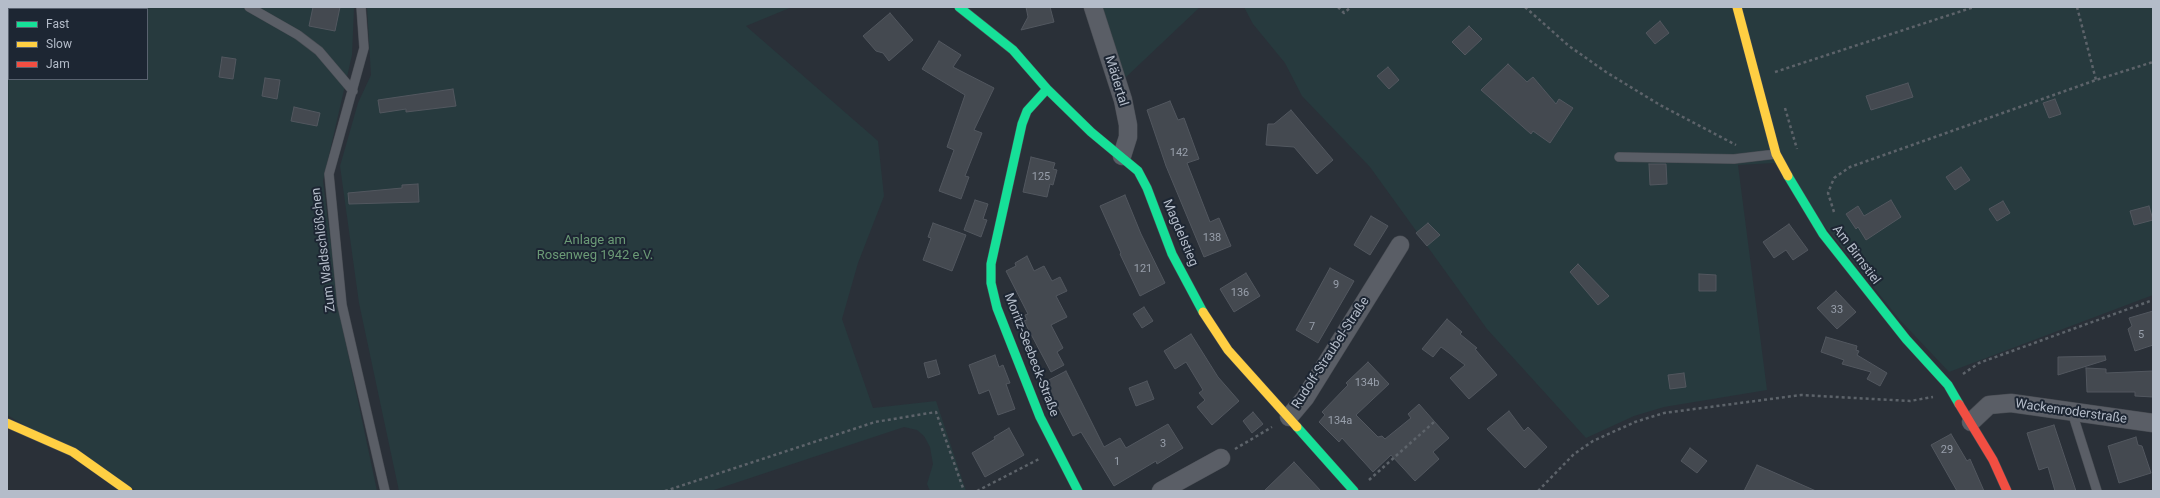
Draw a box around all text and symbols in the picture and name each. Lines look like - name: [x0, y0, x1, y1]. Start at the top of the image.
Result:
- legend: [8, 8, 148, 80]
- text: Fast: [46, 17, 69, 31]
- text: Slow: [46, 37, 72, 51]
- street label: Mädertal: [1101, 54, 1131, 108]
- text: Jam: [46, 57, 70, 71]
- house number: 142: [1170, 146, 1188, 160]
- house number: 125: [1032, 170, 1050, 184]
- street label: Zum Waldschlößchen: [309, 187, 339, 313]
- street label: Magdelstieg: [1159, 197, 1201, 269]
- street label: Am Birnstiel: [1829, 222, 1883, 288]
- house number: 138: [1203, 231, 1221, 245]
- park label: Anlage am Rosenweg 1942 e.V.: [537, 233, 653, 264]
- house number: 121: [1134, 262, 1152, 276]
- house number: 9: [1333, 278, 1339, 292]
- house number: 136: [1231, 286, 1249, 300]
- street label: Moritz-Seebeck-Straße: [1000, 291, 1062, 419]
- street label: Rudolf-Straubel-Straße: [1289, 294, 1373, 412]
- house number: 33: [1831, 303, 1843, 317]
- house number: 7: [1309, 320, 1315, 334]
- house number: 5: [2138, 328, 2144, 342]
- house number: 134b: [1355, 376, 1379, 390]
- street label: Wackenroderstraße: [2014, 396, 2128, 428]
- house number: 134a: [1328, 414, 1352, 428]
- house number: 3: [1160, 437, 1166, 451]
- house number: 29: [1941, 443, 1953, 457]
- house number: 1: [1114, 455, 1120, 469]

